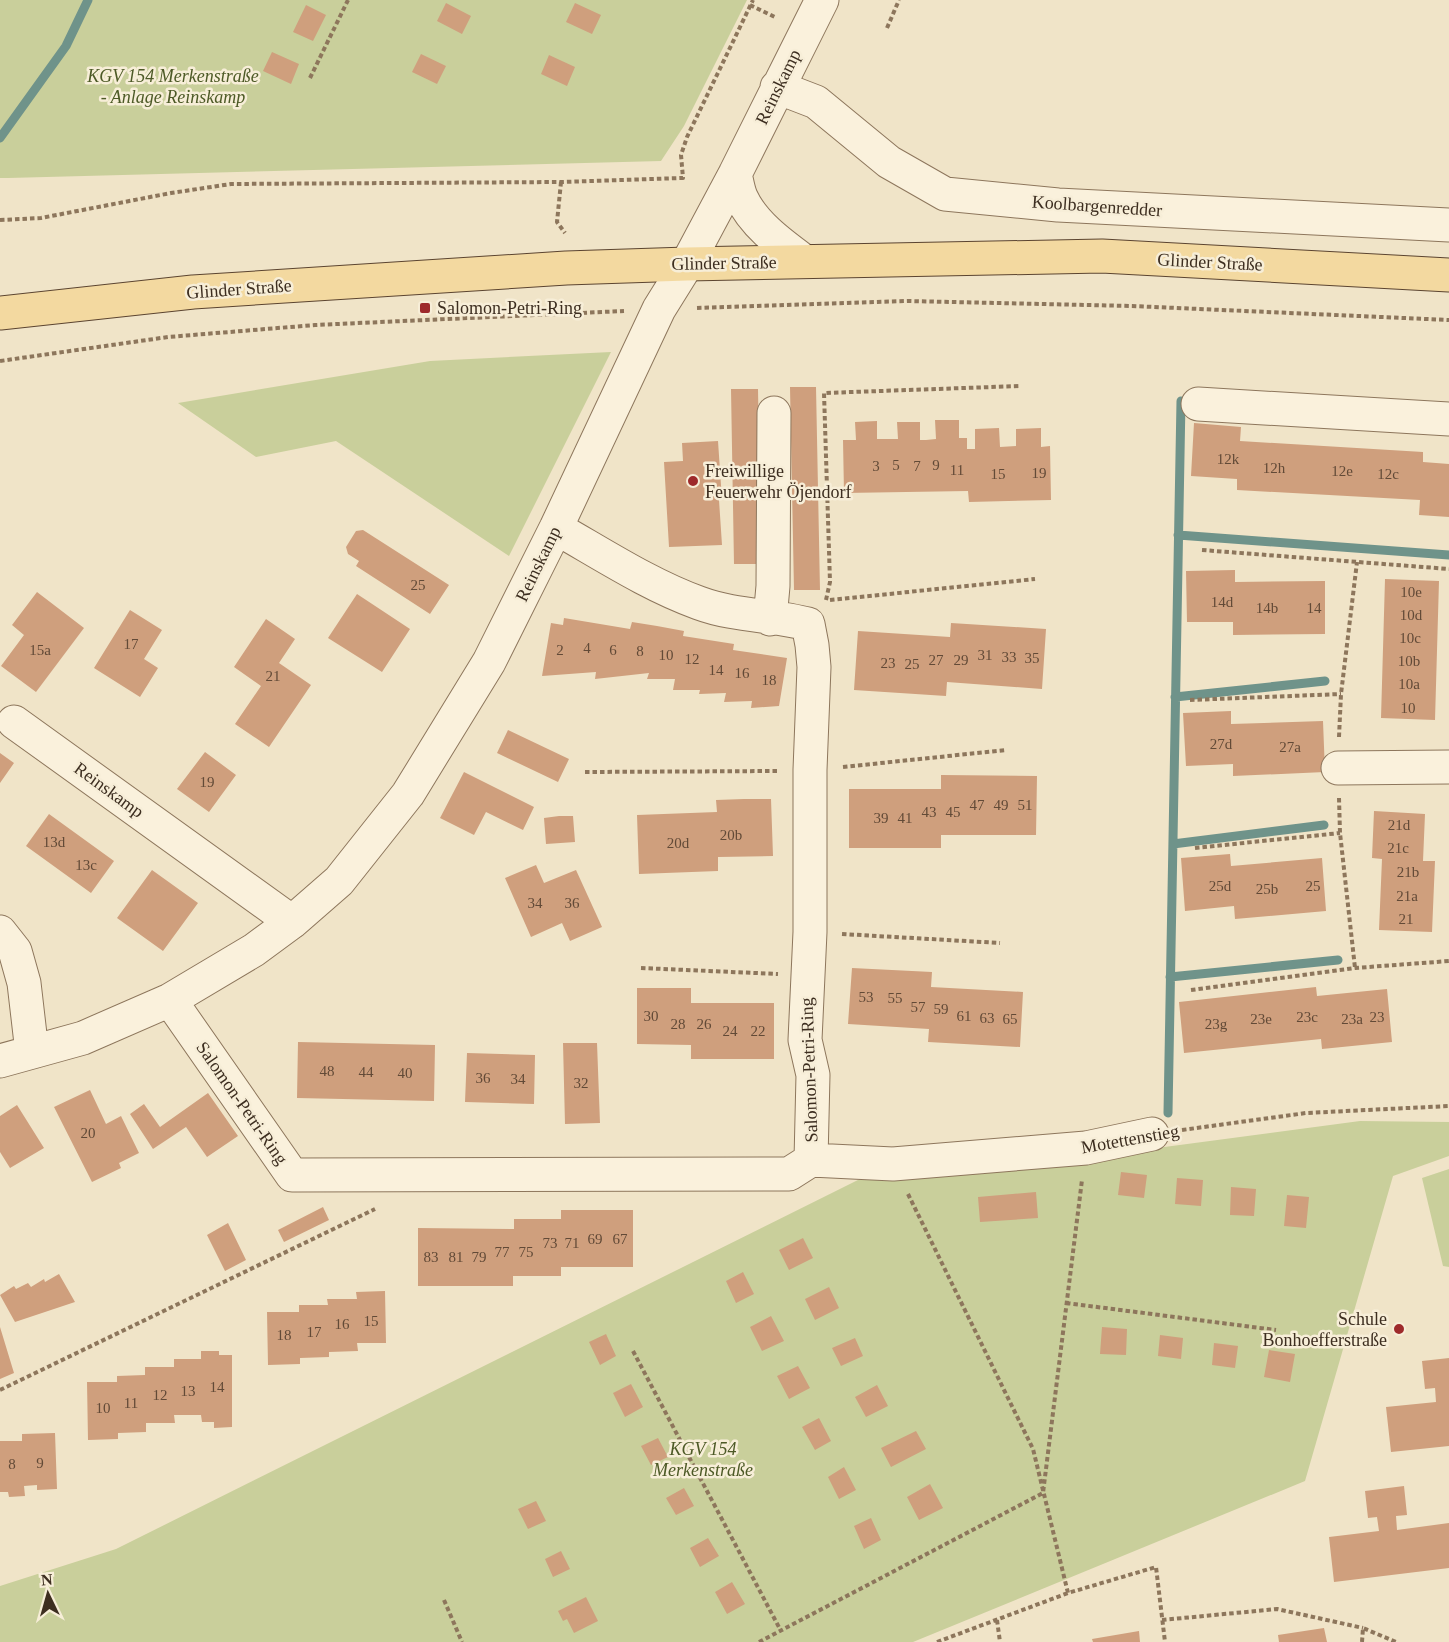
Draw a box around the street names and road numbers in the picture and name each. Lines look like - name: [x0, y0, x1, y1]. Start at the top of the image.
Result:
- street label: Reinskamp: [751, 46, 805, 128]
- street label: Koolbargenredder: [1031, 191, 1163, 221]
- street label: Glinder Straße: [1157, 249, 1263, 275]
- street label: Glinder Straße: [671, 252, 777, 274]
- street label: Glinder Straße: [186, 275, 292, 303]
- street label: Reinskamp: [511, 523, 565, 605]
- street label: Reinskamp: [70, 758, 148, 822]
- street label: Salomon-Petri-Ring: [796, 997, 822, 1143]
- street label: Salomon-Petri-Ring: [192, 1038, 292, 1168]
- street label: Motettenstieg: [1080, 1121, 1180, 1157]

